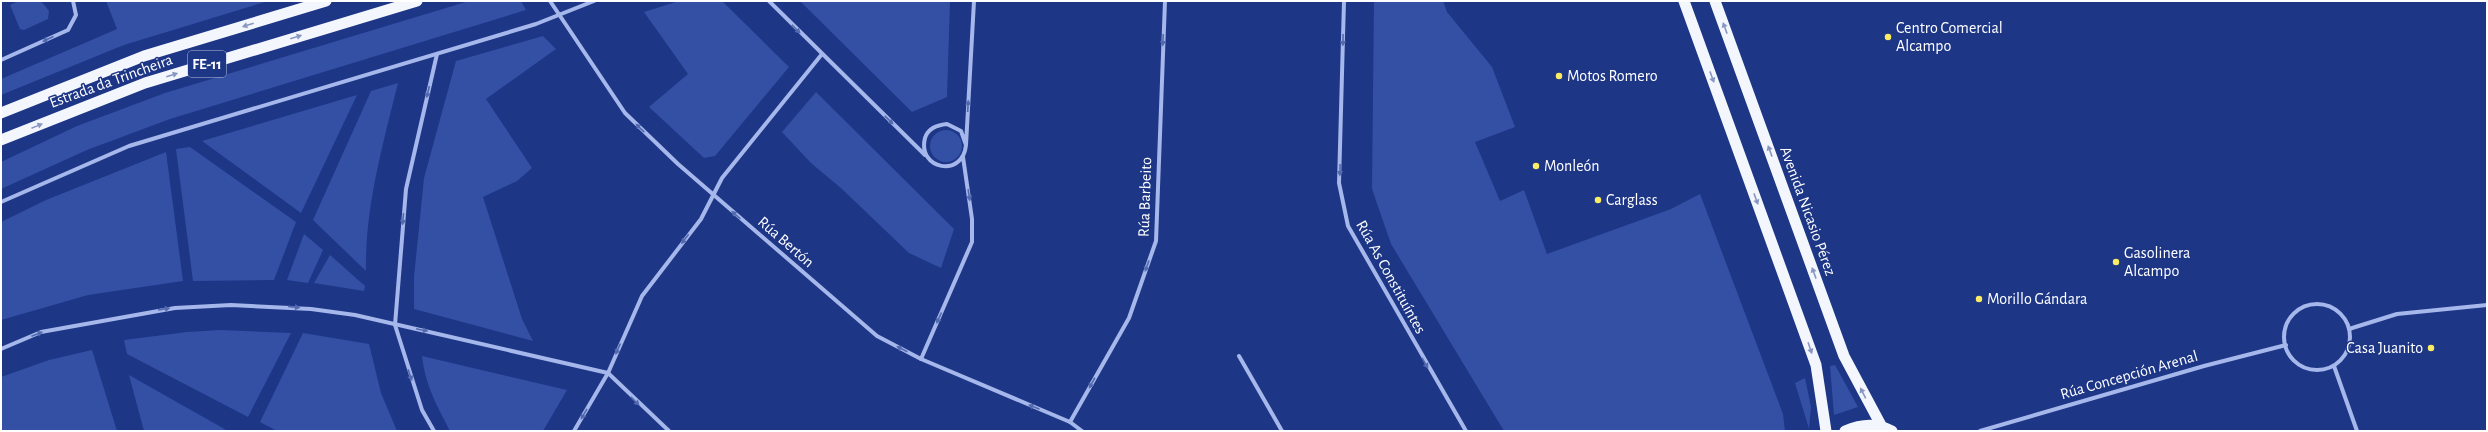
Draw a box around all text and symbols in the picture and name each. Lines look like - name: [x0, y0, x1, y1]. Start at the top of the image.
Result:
- place label: Centro Comercial Alcampo: [1896, 20, 2003, 54]
- one-way arrow: [242, 22, 254, 28]
- one-way arrow: [1722, 22, 1728, 34]
- one-way arrow: [791, 24, 801, 34]
- marker: Centro Comercial Alcampo: [1883, 32, 1893, 42]
- one-way arrow: [291, 34, 303, 40]
- one-way arrow: [1160, 34, 1167, 46]
- one-way arrow: [1340, 34, 1346, 47]
- one-way arrow: [42, 36, 54, 42]
- street label: Estrada da Trincheira: [47, 51, 175, 111]
- road number: FE-11: [188, 51, 226, 77]
- place label: Motos Romero: [1567, 68, 1658, 84]
- marker: Motos Romero: [1554, 71, 1564, 81]
- one-way arrow: [1709, 71, 1715, 83]
- one-way arrow: [166, 72, 178, 78]
- one-way arrow: [424, 86, 430, 98]
- one-way arrow: [965, 100, 972, 112]
- one-way arrow: [884, 115, 894, 125]
- one-way arrow: [32, 122, 44, 128]
- one-way arrow: [635, 123, 645, 132]
- one-way arrow: [1766, 144, 1772, 156]
- street label: Avenida Nicasio Pérez: [1777, 144, 1839, 278]
- street label: Rúa Barbeito: [1136, 157, 1154, 237]
- place label: Monleón: [1544, 158, 1600, 174]
- marker: Monleón: [1531, 161, 1541, 171]
- one-way arrow: [1337, 164, 1343, 177]
- one-way arrow: [966, 189, 972, 202]
- place label: Carglass: [1606, 192, 1658, 208]
- one-way arrow: [1754, 193, 1760, 205]
- marker: Carglass: [1593, 195, 1603, 205]
- one-way arrow: [732, 211, 741, 220]
- one-way arrow: [400, 213, 406, 225]
- street label: Rúa Bertón: [755, 213, 817, 271]
- street label: Rúa As Constituíntes: [1353, 218, 1429, 336]
- one-way arrow: [681, 234, 689, 244]
- place label: Gasolinera Alcampo: [2124, 245, 2190, 279]
- marker: Gasolinera Alcampo: [2111, 257, 2121, 267]
- one-way arrow: [1144, 261, 1150, 273]
- one-way arrow: [1810, 266, 1816, 278]
- place label: Morillo Gándara: [1987, 291, 2087, 307]
- marker: Morillo Gándara: [1974, 294, 1984, 304]
- one-way arrow: [288, 304, 300, 311]
- one-way arrow: [158, 306, 170, 312]
- one-way arrow: [936, 313, 942, 325]
- one-way arrow: [416, 328, 428, 334]
- one-way arrow: [31, 331, 43, 337]
- place label: Casa Juanito: [2346, 340, 2423, 356]
- one-way arrow: [1807, 343, 1813, 355]
- marker: Casa Juanito: [2426, 343, 2436, 353]
- one-way arrow: [615, 344, 621, 356]
- one-way arrow: [896, 346, 908, 352]
- street label: Rúa Concepción Arenal: [2058, 348, 2200, 402]
- one-way arrow: [1422, 357, 1429, 369]
- one-way arrow: [407, 369, 413, 381]
- one-way arrow: [1089, 378, 1096, 389]
- one-way arrow: [1860, 387, 1866, 399]
- one-way arrow: [630, 396, 640, 406]
- one-way arrow: [1028, 404, 1039, 410]
- one-way arrow: [580, 408, 587, 420]

